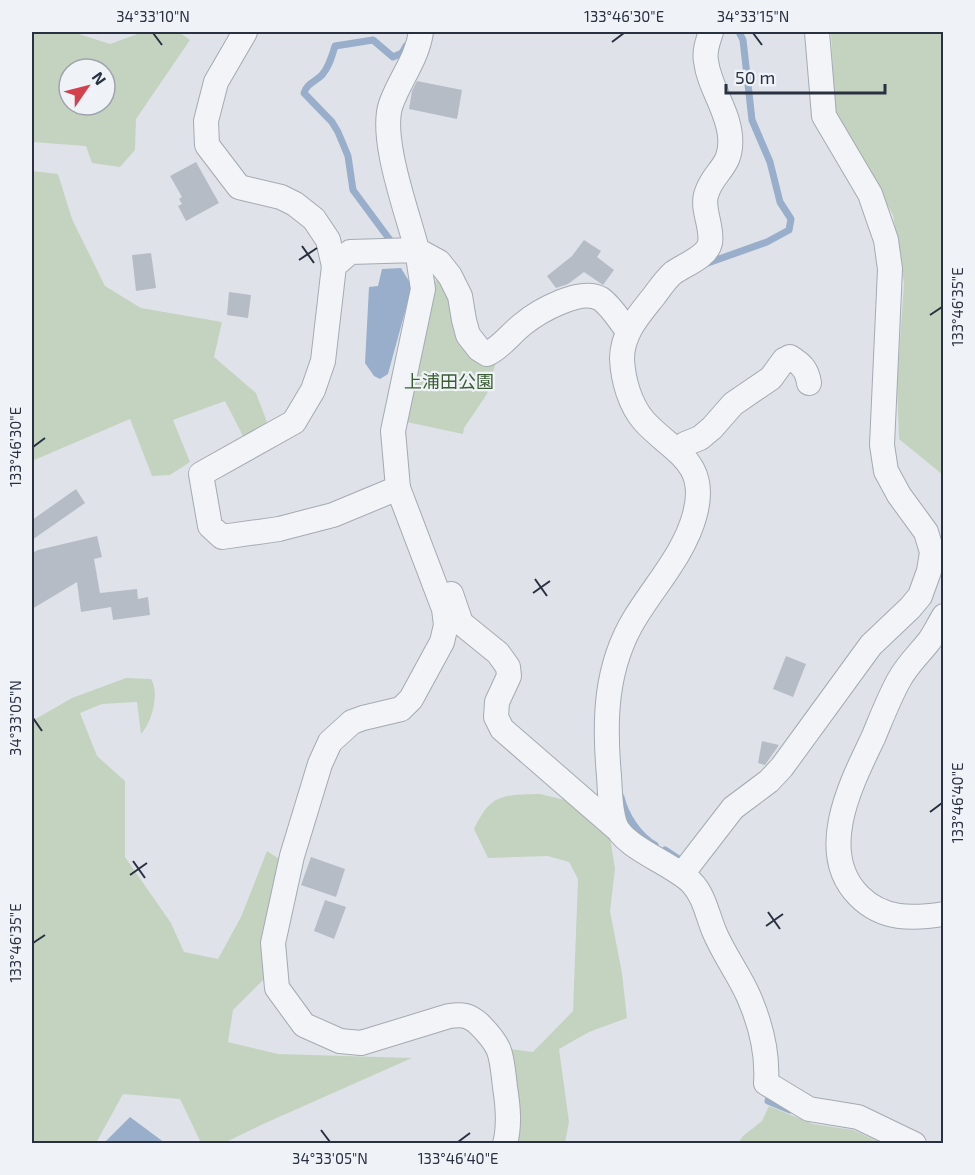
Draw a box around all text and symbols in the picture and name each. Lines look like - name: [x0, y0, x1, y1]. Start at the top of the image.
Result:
- text: 34°33'10"N: [116, 7, 190, 25]
- text: 133°46'30"E: [584, 7, 664, 25]
- text: 34°33'15"N: [717, 7, 789, 25]
- north arrow: [57, 57, 117, 117]
- scale bar: [726, 57, 885, 95]
- text: 50 m: [735, 66, 775, 88]
- text: N: [89, 68, 111, 88]
- text: 133°46'35"E: [948, 267, 966, 347]
- park label: 上浦田公園: [404, 370, 494, 392]
- text: 133°46'30"E: [6, 407, 24, 487]
- text: 34°33'05"N: [6, 680, 24, 756]
- text: 133°46'40"E: [948, 763, 966, 843]
- text: 133°46'35"E: [6, 903, 24, 983]
- text: 34°33'05"N: [292, 1149, 368, 1167]
- text: 133°46'40"E: [418, 1149, 498, 1167]

